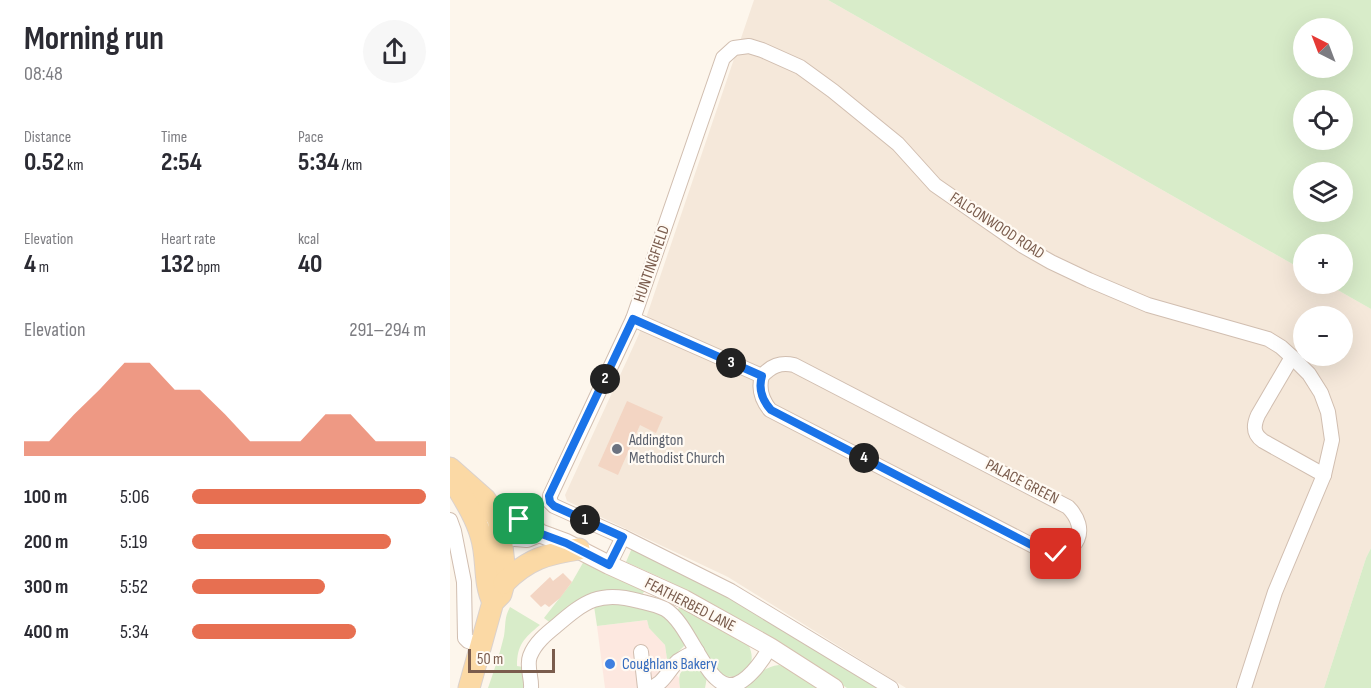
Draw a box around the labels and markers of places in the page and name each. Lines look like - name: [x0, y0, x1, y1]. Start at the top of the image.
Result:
- pin: 3: [716, 348, 746, 378]
- pin: 2: [590, 364, 620, 394]
- place label: Addington Methodist Church: [628, 431, 725, 468]
- marker: Addington Methodist Church: [610, 442, 624, 456]
- pin: 4: [849, 443, 879, 473]
- pin: [493, 493, 544, 544]
- pin: 1: [570, 505, 600, 535]
- pin: [1030, 528, 1081, 579]
- place label: Coughlans Bakery: [622, 655, 717, 674]
- marker: Coughlans Bakery: [603, 657, 617, 671]

